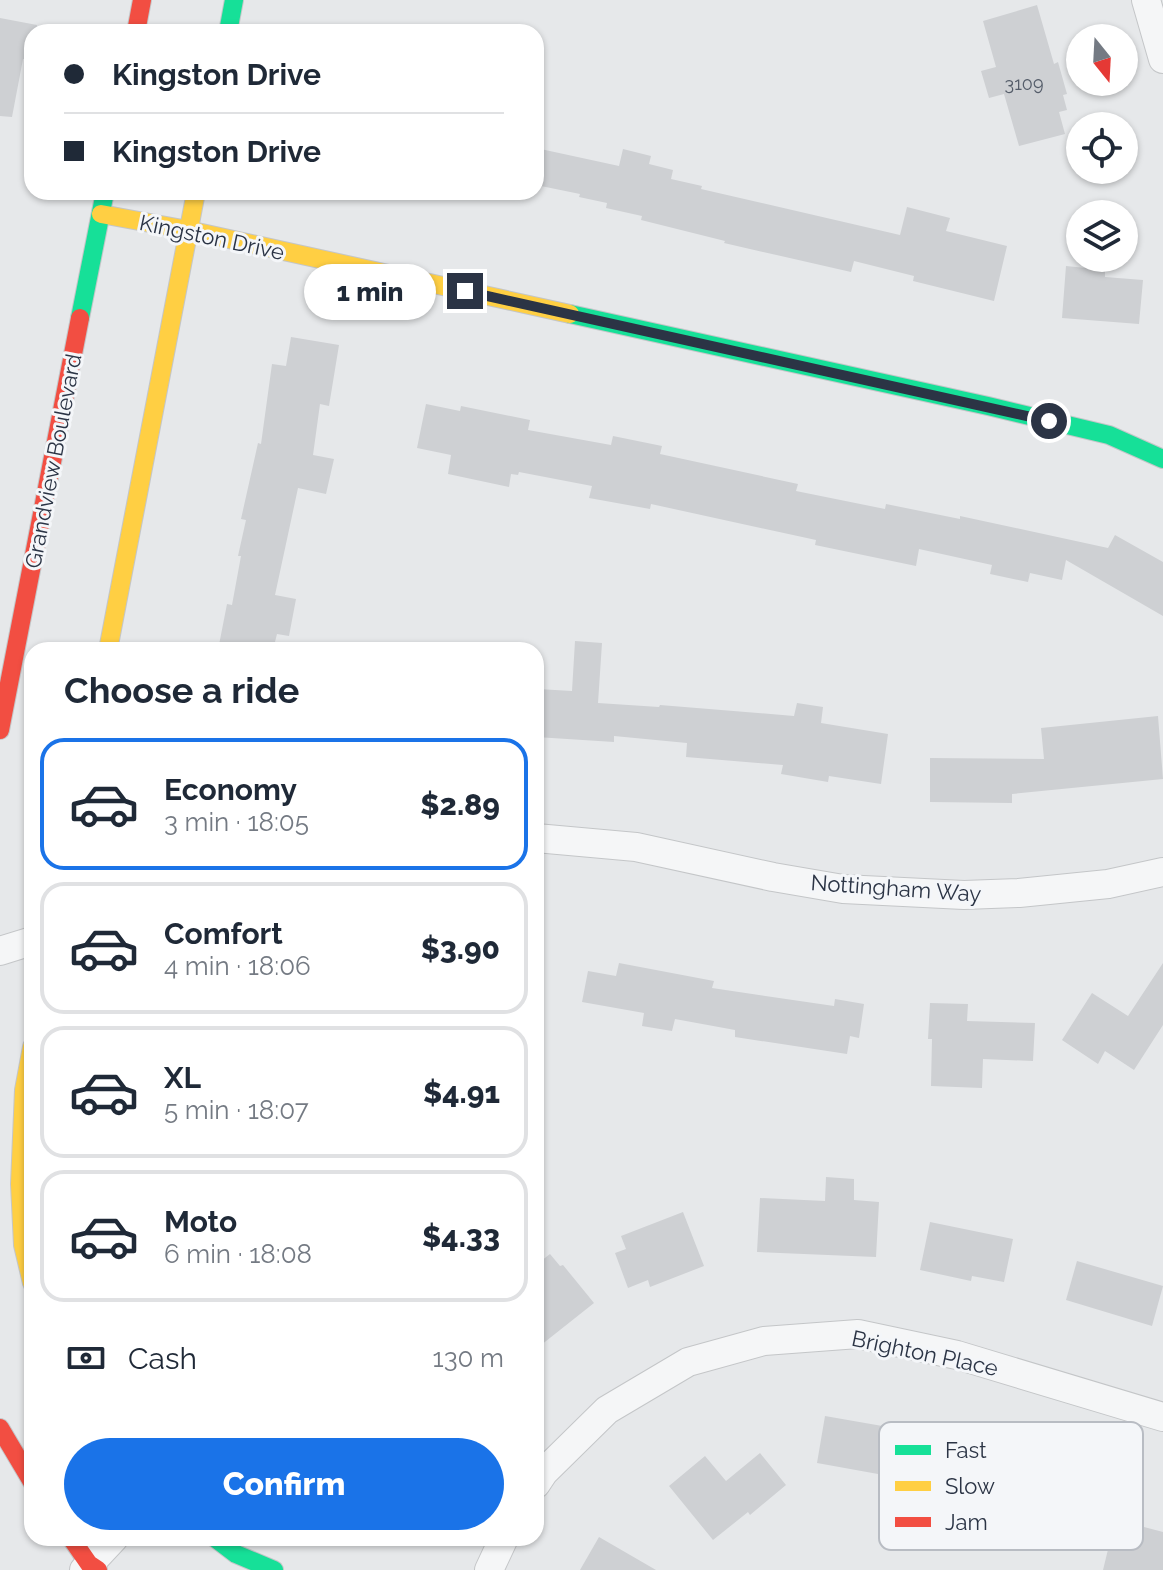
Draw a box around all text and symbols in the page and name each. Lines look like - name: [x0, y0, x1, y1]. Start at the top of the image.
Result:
- north arrow: [1066, 24, 1138, 96]
- map controls: [1066, 24, 1138, 272]
- text: Kingston Drive: [112, 57, 321, 92]
- house number: 3109: [1005, 73, 1043, 94]
- button: locate: [1066, 112, 1138, 184]
- text: Kingston Drive: [112, 134, 321, 169]
- button: layers: [1066, 200, 1138, 272]
- street label: Kingston Drive: [137, 209, 287, 265]
- callout: 1 min: [305, 263, 437, 319]
- route end: [447, 273, 483, 309]
- text: 1 min: [337, 277, 403, 307]
- street label: Grandview Boulevard: [19, 352, 87, 570]
- route start: [1031, 403, 1067, 439]
- text: Choose a ride: [64, 669, 299, 711]
- icon: car: [68, 768, 140, 840]
- text: Economy: [164, 772, 297, 807]
- text: $2.89: [420, 787, 500, 822]
- text: 3 min · 18:05: [164, 807, 309, 837]
- street label: Nottingham Way: [810, 869, 982, 907]
- icon: car: [68, 912, 140, 984]
- text: Comfort: [164, 916, 283, 951]
- text: $3.90: [421, 931, 500, 966]
- text: 4 min · 18:06: [164, 951, 311, 981]
- icon: car: [68, 1056, 140, 1128]
- text: XL: [164, 1060, 201, 1095]
- text: $4.91: [423, 1075, 500, 1110]
- text: 5 min · 18:07: [164, 1095, 309, 1125]
- icon: car: [68, 1200, 140, 1272]
- text: Moto: [164, 1204, 237, 1239]
- text: $4.33: [422, 1219, 500, 1254]
- text: 6 min · 18:08: [164, 1239, 312, 1269]
- street label: Brighton Place: [850, 1325, 1001, 1381]
- icon: cash: [64, 1336, 108, 1380]
- text: Cash: [128, 1341, 197, 1376]
- text: 130 m: [433, 1343, 504, 1373]
- legend: [879, 1422, 1143, 1550]
- text: Fast: [945, 1437, 987, 1463]
- button: Confirm: [64, 1438, 504, 1530]
- text: Slow: [945, 1473, 995, 1499]
- text: Jam: [945, 1509, 988, 1535]

